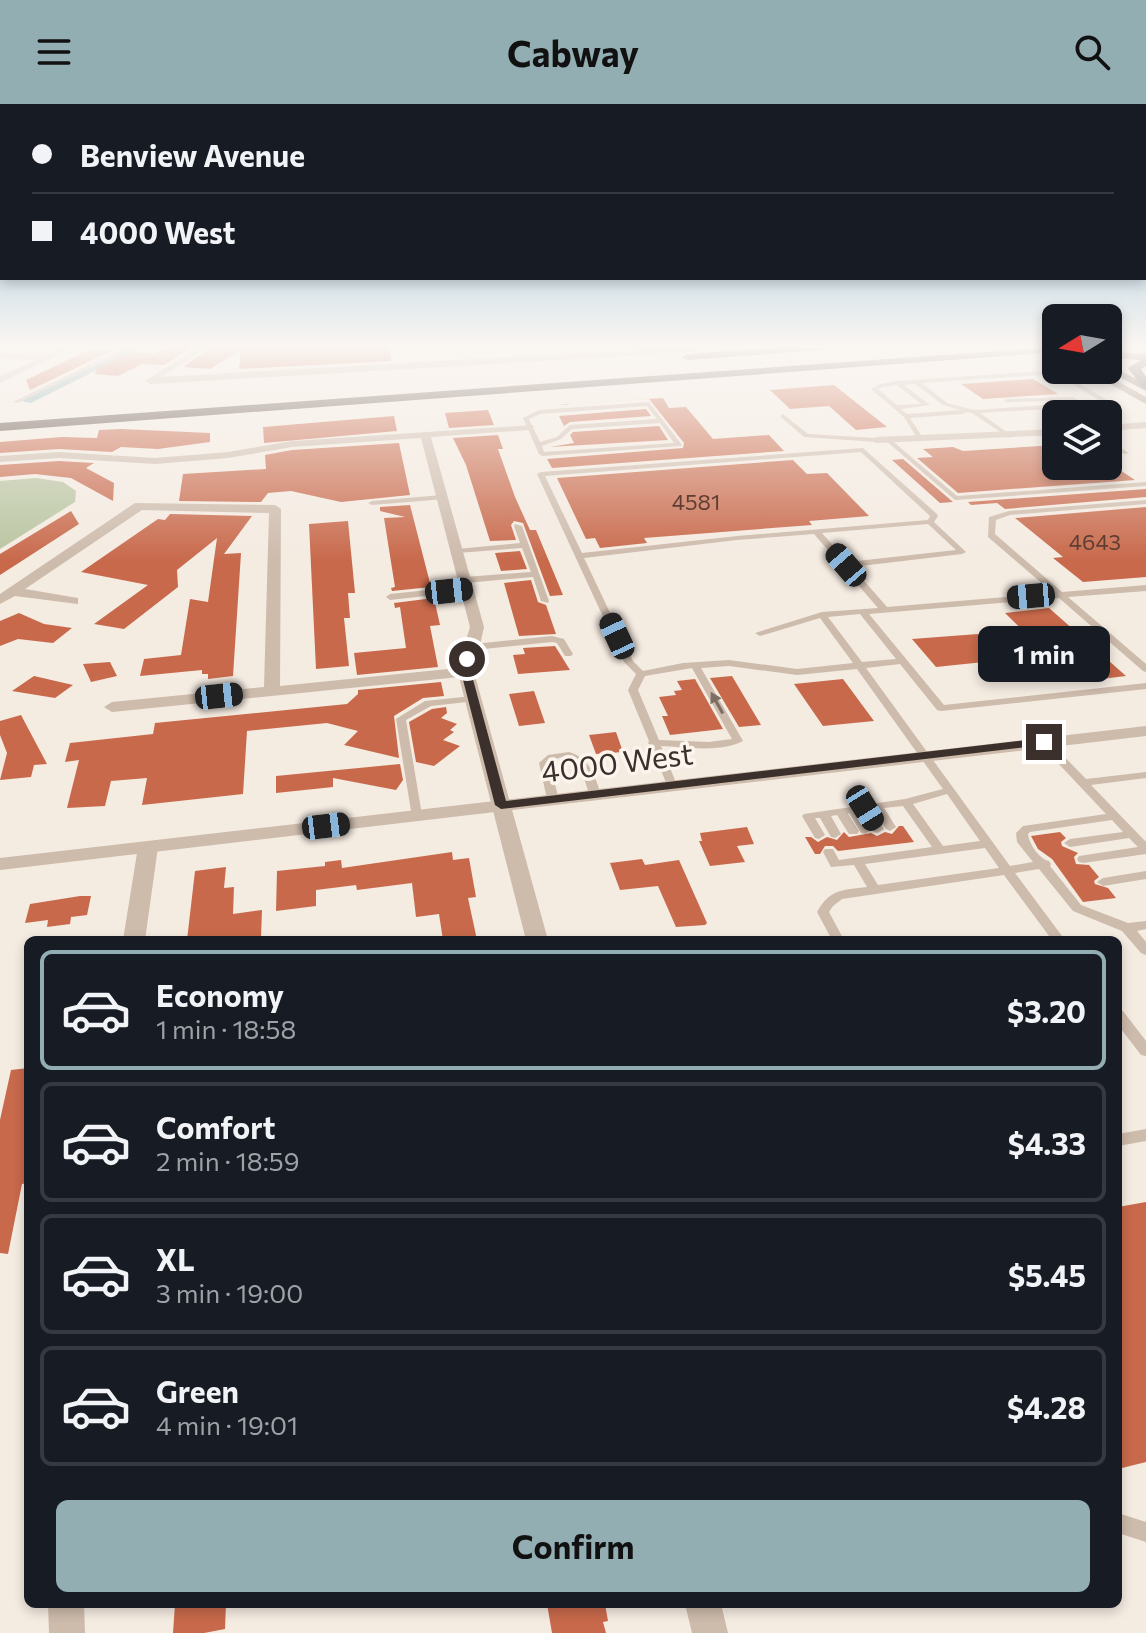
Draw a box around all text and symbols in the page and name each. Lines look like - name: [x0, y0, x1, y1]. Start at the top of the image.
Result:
- icon: menu: [32, 30, 76, 74]
- text: Cabway: [507, 30, 639, 74]
- icon: search: [1070, 30, 1114, 74]
- text: Benview Avenue: [80, 136, 305, 173]
- text: 4000 West: [80, 213, 236, 250]
- north arrow: [1042, 304, 1122, 384]
- map controls: [1042, 304, 1122, 480]
- button: layers: [1042, 400, 1122, 480]
- house number: 4581: [672, 488, 720, 515]
- house number: 4643: [1069, 528, 1121, 555]
- car: [821, 539, 871, 591]
- car: [424, 577, 474, 605]
- car: [1006, 582, 1056, 610]
- car: [596, 609, 638, 663]
- callout: 1 min: [978, 626, 1110, 682]
- text: 1 min: [1013, 638, 1075, 669]
- route start: [449, 641, 485, 677]
- car: [194, 682, 244, 710]
- one-way arrow: [710, 692, 724, 714]
- route end: [1026, 724, 1062, 760]
- street label: 4000 West: [539, 733, 695, 789]
- car: [842, 781, 888, 835]
- car: [301, 811, 351, 841]
- icon: car: [60, 974, 132, 1046]
- text: Economy: [156, 976, 284, 1013]
- text: $3.20: [1007, 992, 1086, 1029]
- text: 1 min · 18:58: [156, 1013, 296, 1044]
- icon: car: [60, 1106, 132, 1178]
- text: Comfort: [156, 1108, 275, 1145]
- text: $4.33: [1008, 1124, 1086, 1161]
- text: 2 min · 18:59: [156, 1145, 300, 1176]
- icon: car: [60, 1238, 132, 1310]
- text: XL: [156, 1240, 195, 1277]
- text: $5.45: [1008, 1256, 1086, 1293]
- text: 3 min · 19:00: [156, 1277, 303, 1308]
- icon: car: [60, 1370, 132, 1442]
- text: Green: [156, 1372, 239, 1409]
- text: $4.28: [1007, 1388, 1086, 1425]
- text: 4 min · 19:01: [156, 1409, 298, 1440]
- button: Confirm: [56, 1500, 1090, 1592]

